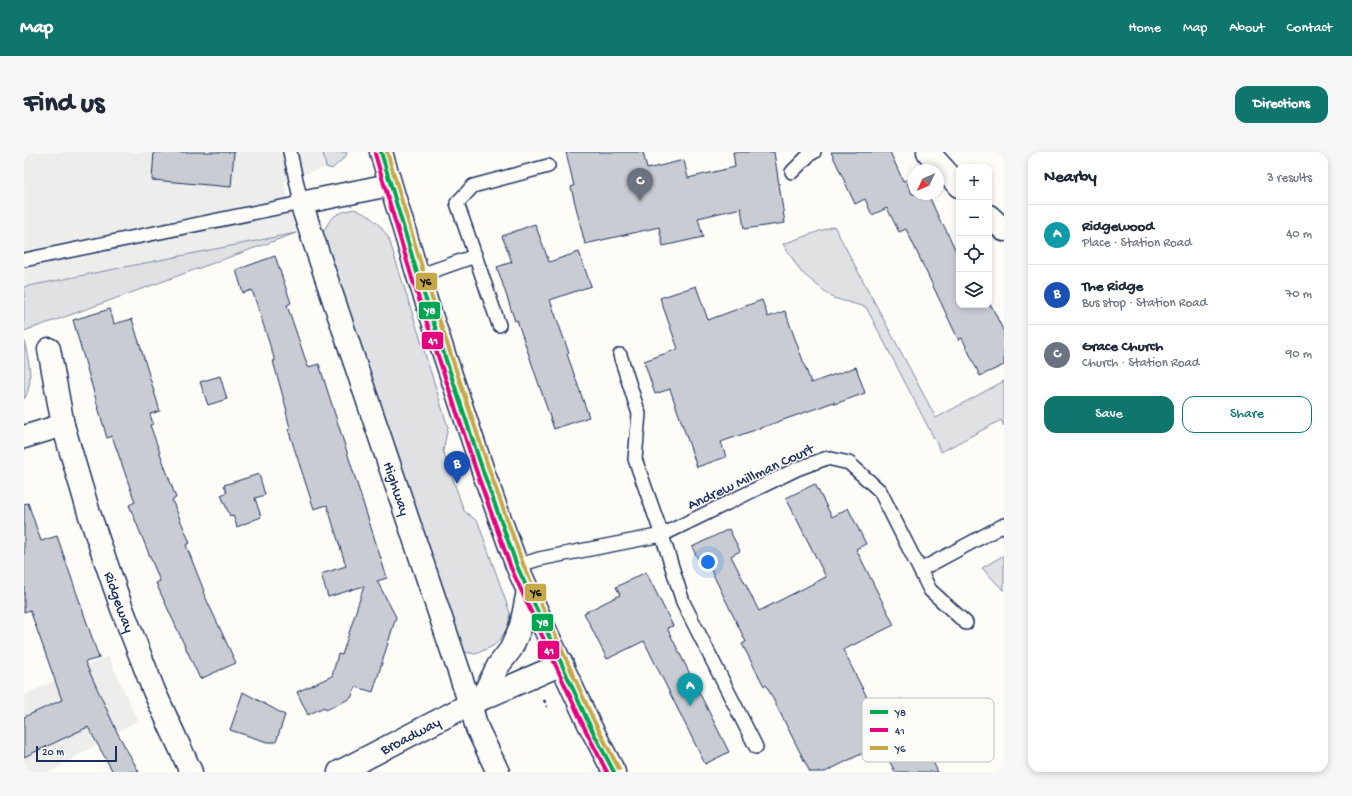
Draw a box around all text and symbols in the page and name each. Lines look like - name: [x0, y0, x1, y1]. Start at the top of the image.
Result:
- text: Map: [20, 17, 53, 40]
- text: Home: [1129, 20, 1161, 37]
- text: Map: [1183, 20, 1207, 37]
- text: About: [1229, 20, 1265, 37]
- text: Contact: [1287, 20, 1332, 37]
- button: Directions: [1235, 86, 1328, 123]
- text: Find us: [24, 88, 104, 121]
- north arrow: [908, 164, 944, 200]
- map controls: [956, 164, 992, 308]
- button: +: [956, 164, 992, 200]
- pin: C: [627, 168, 653, 201]
- text: Nearby: [1044, 168, 1097, 188]
- text: 3 results: [1267, 171, 1312, 186]
- button: −: [956, 200, 992, 236]
- text: Ridgewood: [1082, 218, 1154, 236]
- text: A: [1053, 227, 1061, 242]
- text: 40 m: [1286, 227, 1312, 242]
- button: locate: [956, 236, 992, 272]
- text: Place · Station Road: [1082, 236, 1192, 251]
- line badge: Y6: [415, 272, 438, 291]
- button: layers: [956, 272, 992, 308]
- text: Y6: [419, 277, 432, 289]
- text: The Ridge: [1082, 278, 1143, 296]
- text: B: [1054, 287, 1060, 302]
- text: 70 m: [1286, 287, 1312, 302]
- text: Bus stop · Station Road: [1082, 296, 1207, 311]
- line badge: Y8: [418, 301, 441, 320]
- text: Y8: [422, 306, 436, 318]
- line badge: 41: [421, 331, 444, 350]
- text: 41: [427, 336, 438, 348]
- text: Grace Church: [1082, 338, 1163, 356]
- text: C: [1053, 347, 1061, 362]
- text: 90 m: [1286, 347, 1312, 362]
- text: Church · Station Road: [1082, 356, 1199, 371]
- button: Save: [1044, 396, 1174, 433]
- button: Share: [1182, 396, 1312, 433]
- street label: Andrew Millman Court: [685, 440, 819, 515]
- pin: B: [444, 451, 470, 484]
- street label: Highway: [378, 460, 413, 519]
- your location: [698, 552, 718, 572]
- street label: Ridgeway: [99, 570, 138, 636]
- line badge: Y6: [524, 583, 547, 602]
- text: Y6: [529, 588, 542, 600]
- line badge: Y8: [531, 613, 554, 632]
- text: Y8: [535, 618, 549, 630]
- line badge: 41: [537, 640, 560, 660]
- text: 41: [543, 646, 554, 658]
- pin: A: [677, 673, 703, 706]
- legend: [862, 698, 994, 762]
- text: Y8: [894, 708, 906, 720]
- street label: Broadway: [377, 714, 445, 760]
- text: 41: [895, 726, 905, 738]
- scale bar: [36, 744, 117, 763]
- text: Y6: [894, 744, 906, 756]
- text: 20 m: [42, 747, 64, 759]

